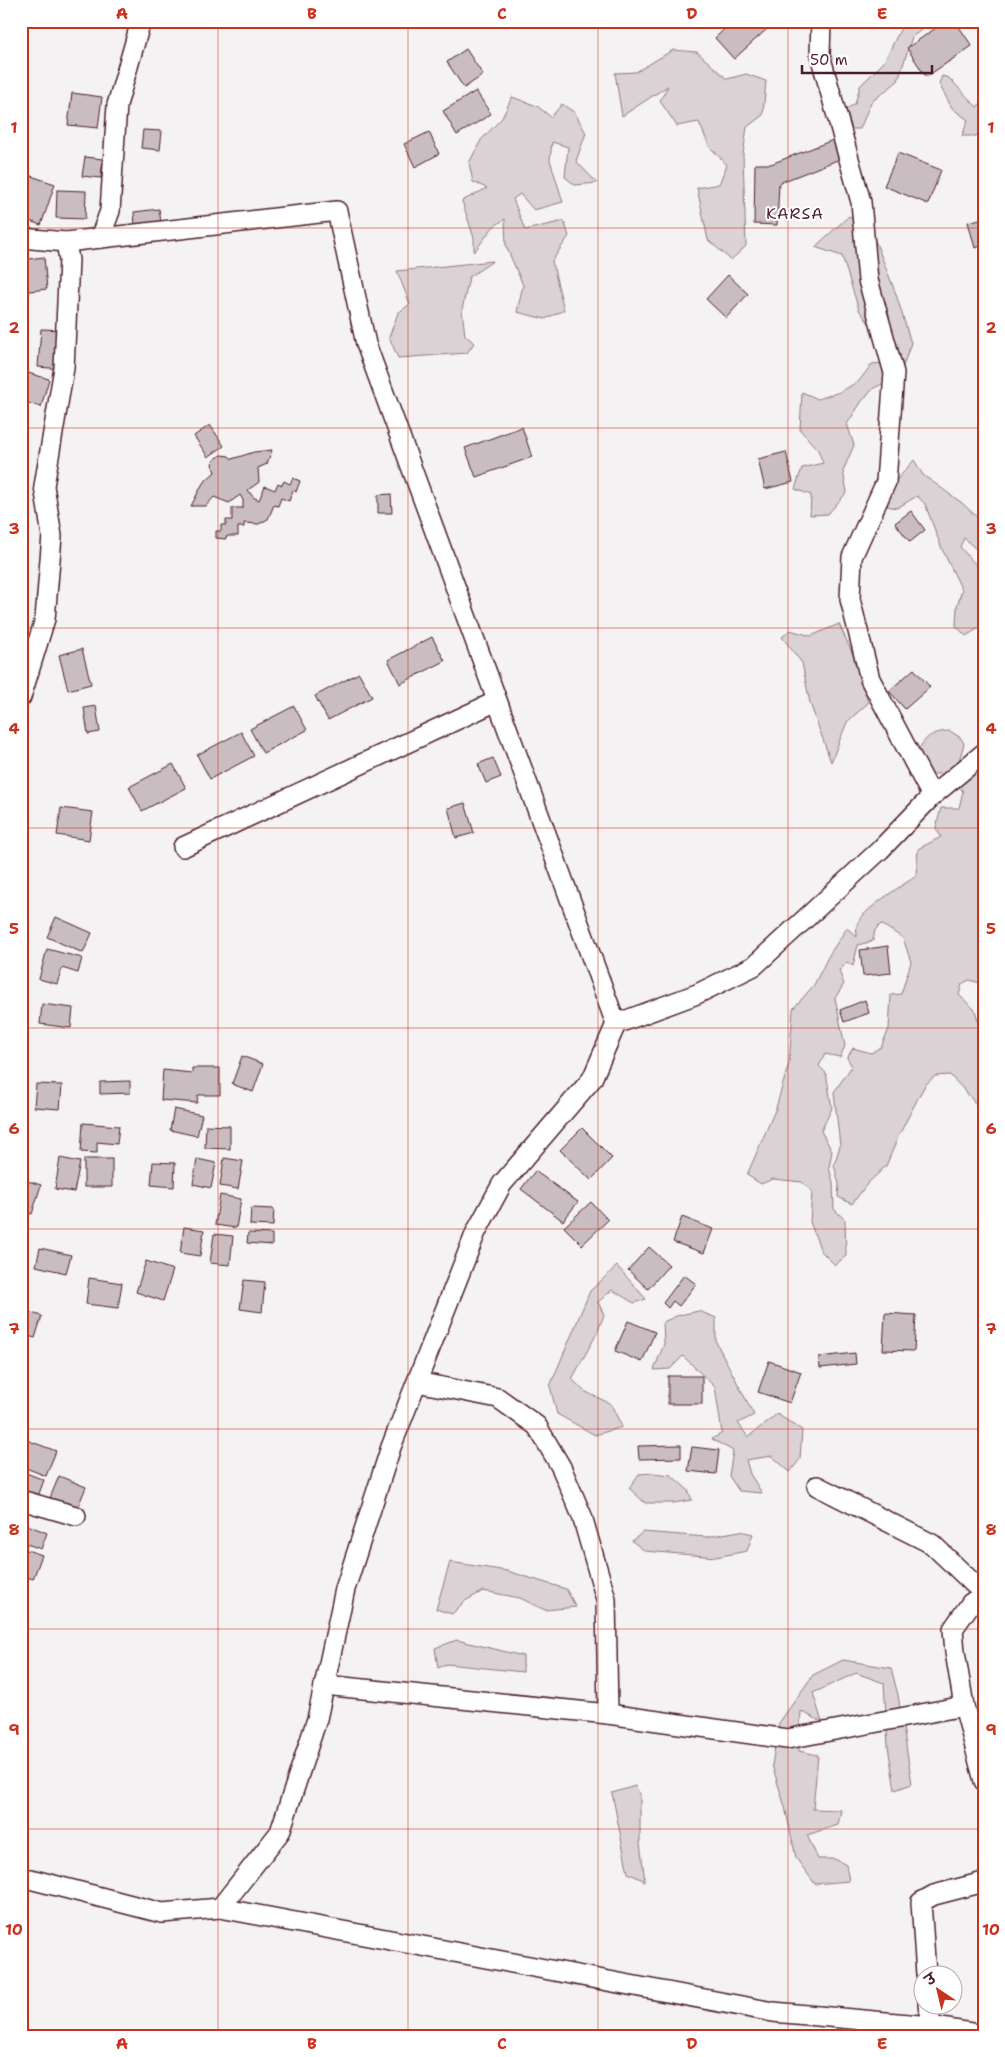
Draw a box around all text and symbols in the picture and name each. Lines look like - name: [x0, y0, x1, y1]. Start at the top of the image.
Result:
- text: A: [116, 3, 128, 24]
- text: B: [307, 3, 317, 24]
- text: C: [497, 3, 507, 24]
- text: D: [686, 3, 698, 24]
- text: E: [877, 3, 887, 24]
- scale bar: [802, 42, 932, 74]
- text: 50 m: [810, 50, 848, 70]
- text: 1: [10, 117, 18, 138]
- text: 1: [987, 117, 995, 138]
- district label: KARSA: [766, 203, 824, 224]
- text: 2: [8, 317, 20, 338]
- text: 2: [985, 317, 997, 338]
- text: 3: [8, 518, 20, 539]
- text: 3: [985, 518, 997, 539]
- text: 4: [8, 718, 20, 739]
- text: 4: [985, 718, 997, 739]
- text: 5: [9, 918, 19, 939]
- text: 5: [986, 918, 996, 939]
- text: 6: [8, 1118, 20, 1139]
- text: 6: [985, 1118, 997, 1139]
- text: 7: [8, 1318, 20, 1339]
- text: 7: [985, 1318, 997, 1339]
- text: 8: [8, 1519, 20, 1540]
- text: 8: [985, 1519, 997, 1540]
- text: 9: [8, 1719, 20, 1740]
- text: 9: [985, 1719, 997, 1740]
- text: 10: [5, 1919, 23, 1940]
- text: 10: [982, 1919, 1000, 1940]
- north arrow: [912, 1964, 962, 2014]
- text: उ: [920, 1968, 941, 1991]
- text: A: [116, 2033, 128, 2054]
- text: B: [307, 2033, 317, 2054]
- text: C: [497, 2033, 507, 2054]
- text: D: [686, 2033, 698, 2054]
- text: E: [877, 2033, 887, 2054]

